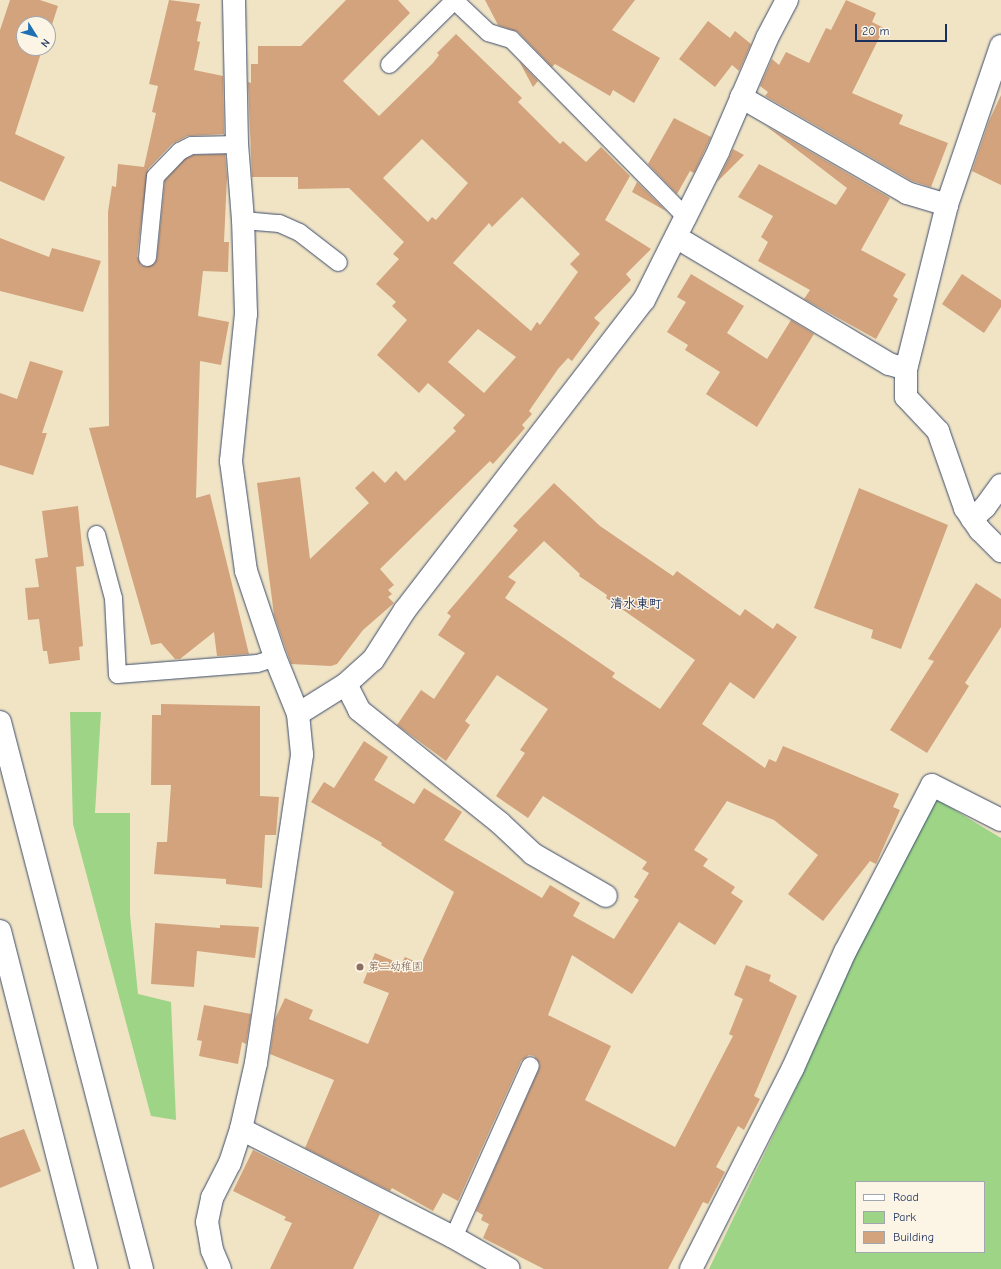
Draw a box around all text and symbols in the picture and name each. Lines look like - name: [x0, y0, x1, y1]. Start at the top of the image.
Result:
- north arrow: [16, 16, 56, 56]
- scale bar: [857, 16, 949, 42]
- text: 20 m: [862, 24, 890, 38]
- text: N: [38, 36, 53, 50]
- district label: 清水東町: [610, 596, 662, 612]
- place label: 第二幼稚園: [368, 960, 423, 974]
- marker: 第二幼稚園: [355, 962, 365, 972]
- legend: [855, 1181, 985, 1253]
- text: Road: [893, 1190, 919, 1204]
- text: Park: [893, 1210, 916, 1224]
- text: Building: [893, 1230, 934, 1244]

